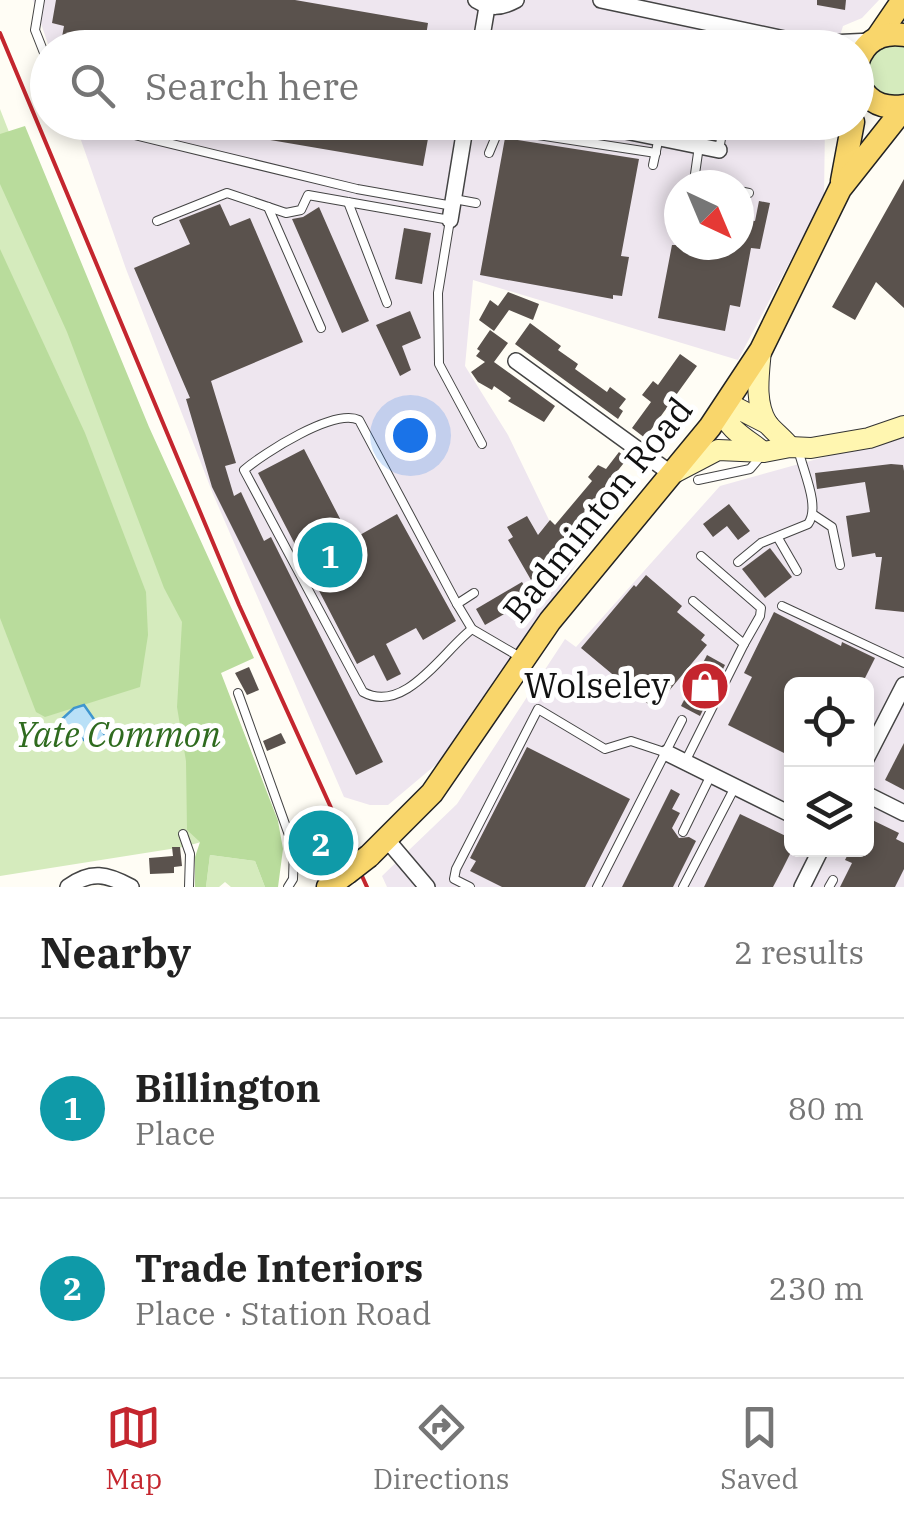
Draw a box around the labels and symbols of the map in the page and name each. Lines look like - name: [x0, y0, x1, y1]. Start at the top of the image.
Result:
- north arrow: [664, 170, 754, 260]
- street label: Badminton Road: [492, 387, 702, 631]
- your location: [385, 410, 436, 461]
- pin: 1: [298, 518, 362, 592]
- shop icon: Wolseley: [679, 660, 731, 712]
- place label: Wolseley: [524, 662, 670, 708]
- park label: Yate Common: [15, 711, 221, 757]
- pin: 2: [288, 806, 354, 880]

